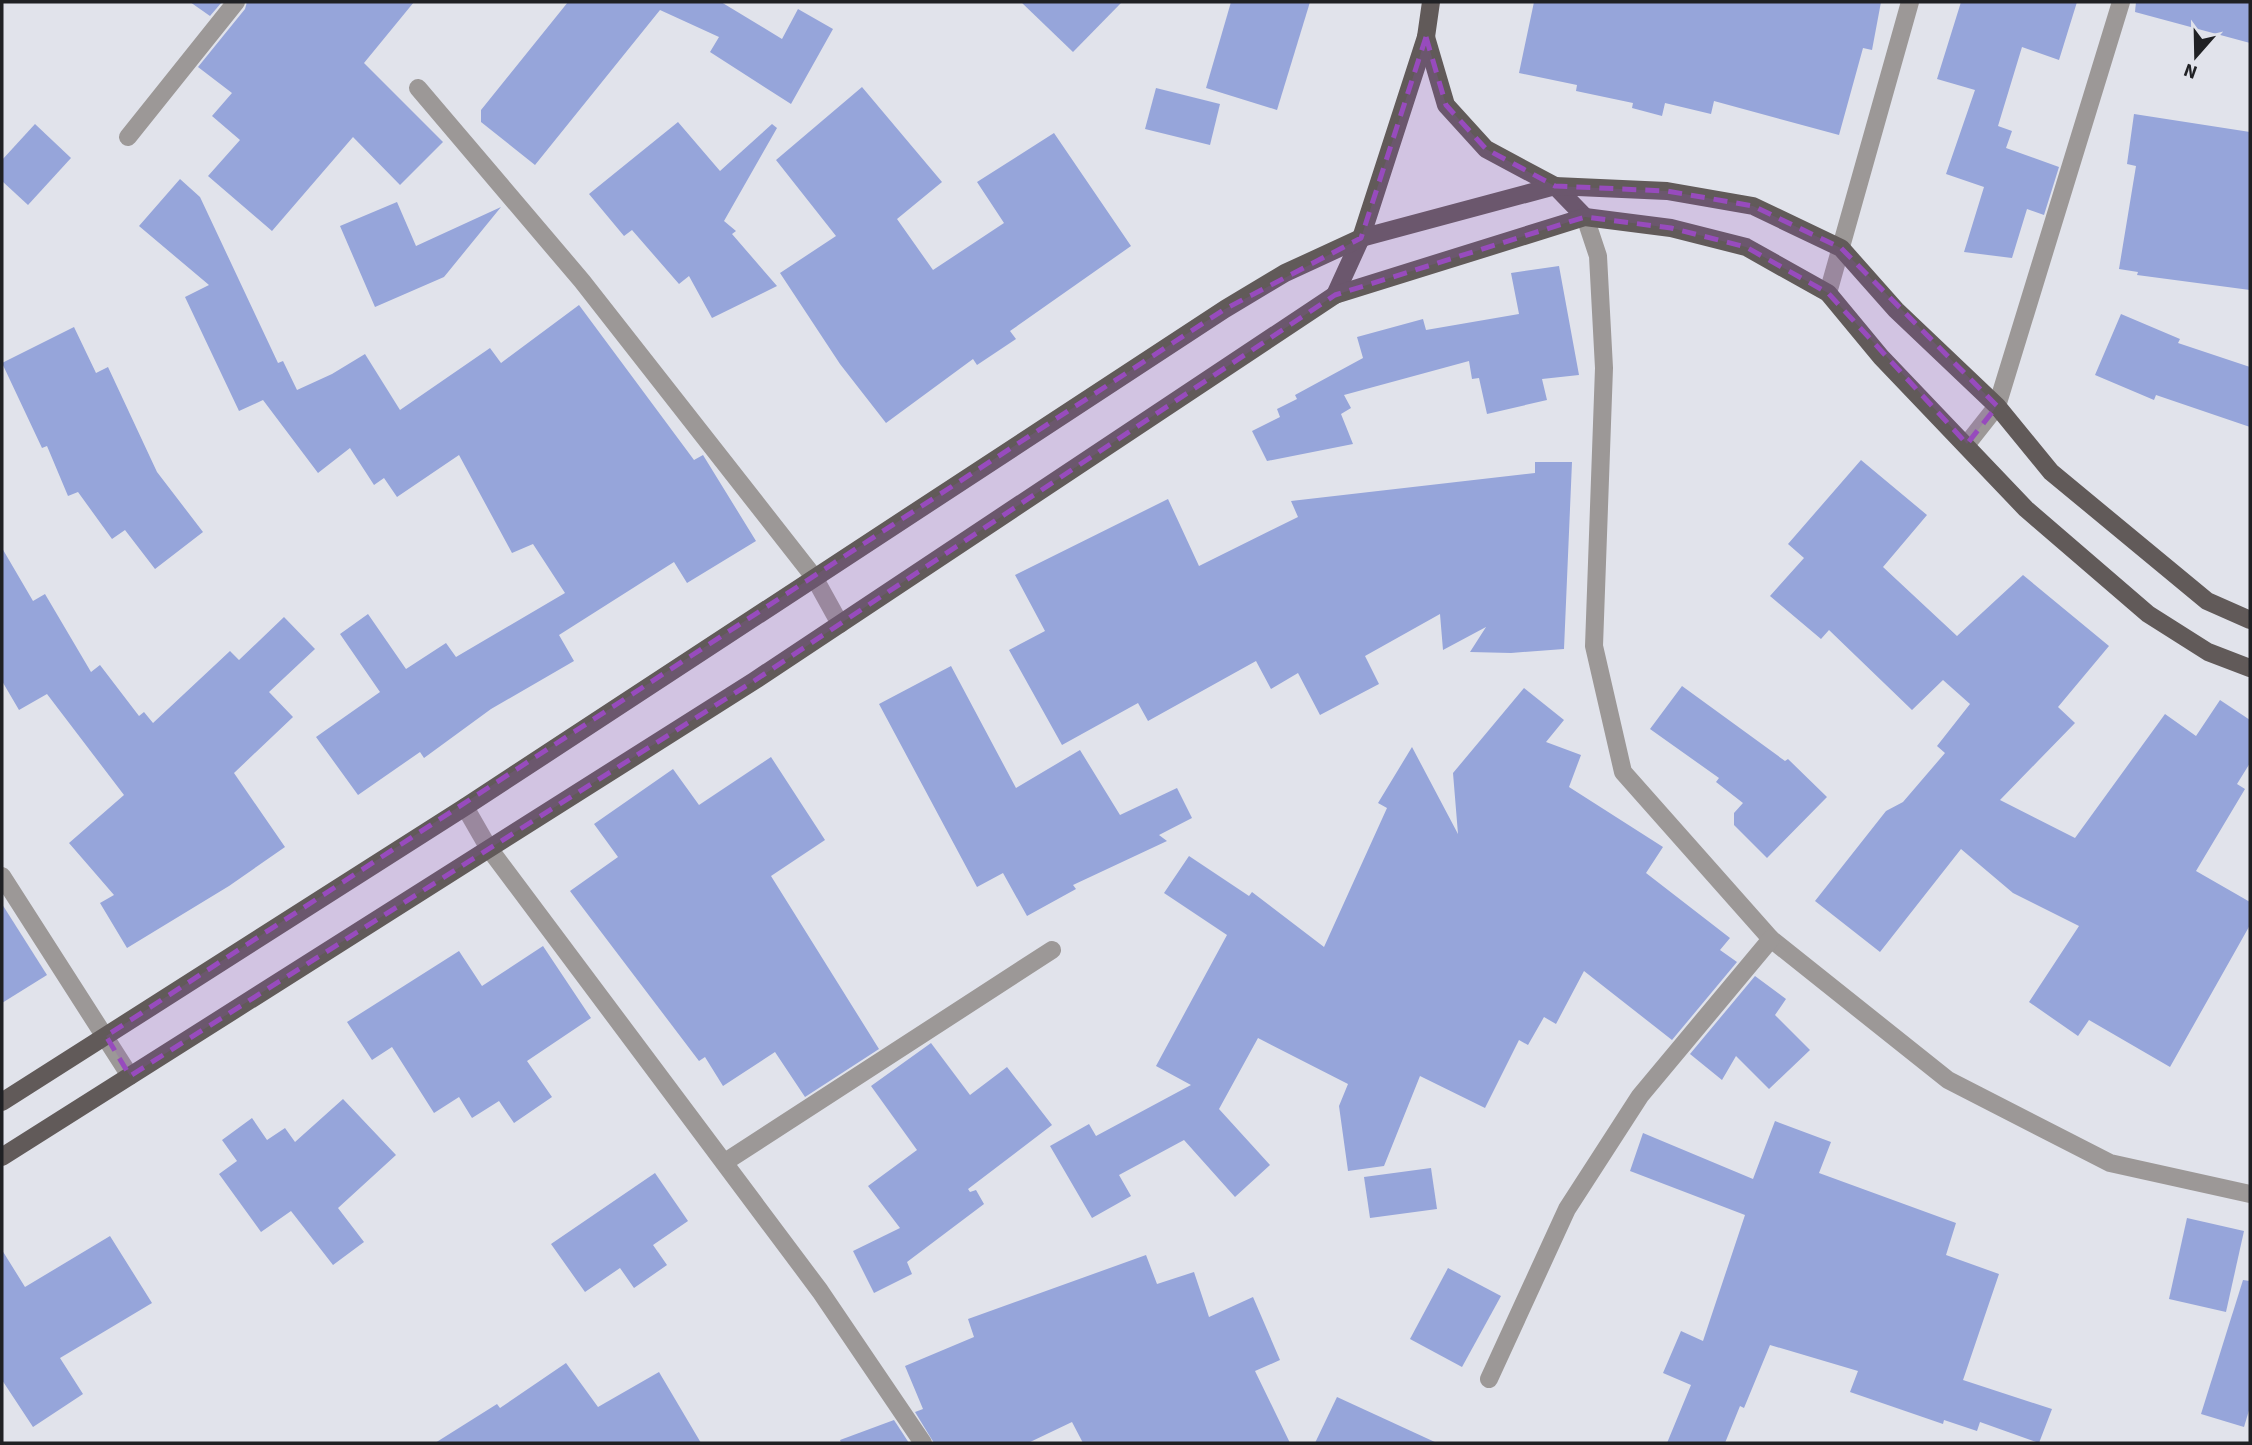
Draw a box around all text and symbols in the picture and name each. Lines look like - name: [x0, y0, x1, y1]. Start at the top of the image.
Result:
- north arrow: [2161, 21, 2231, 91]
- text: N: [2180, 56, 2201, 85]

